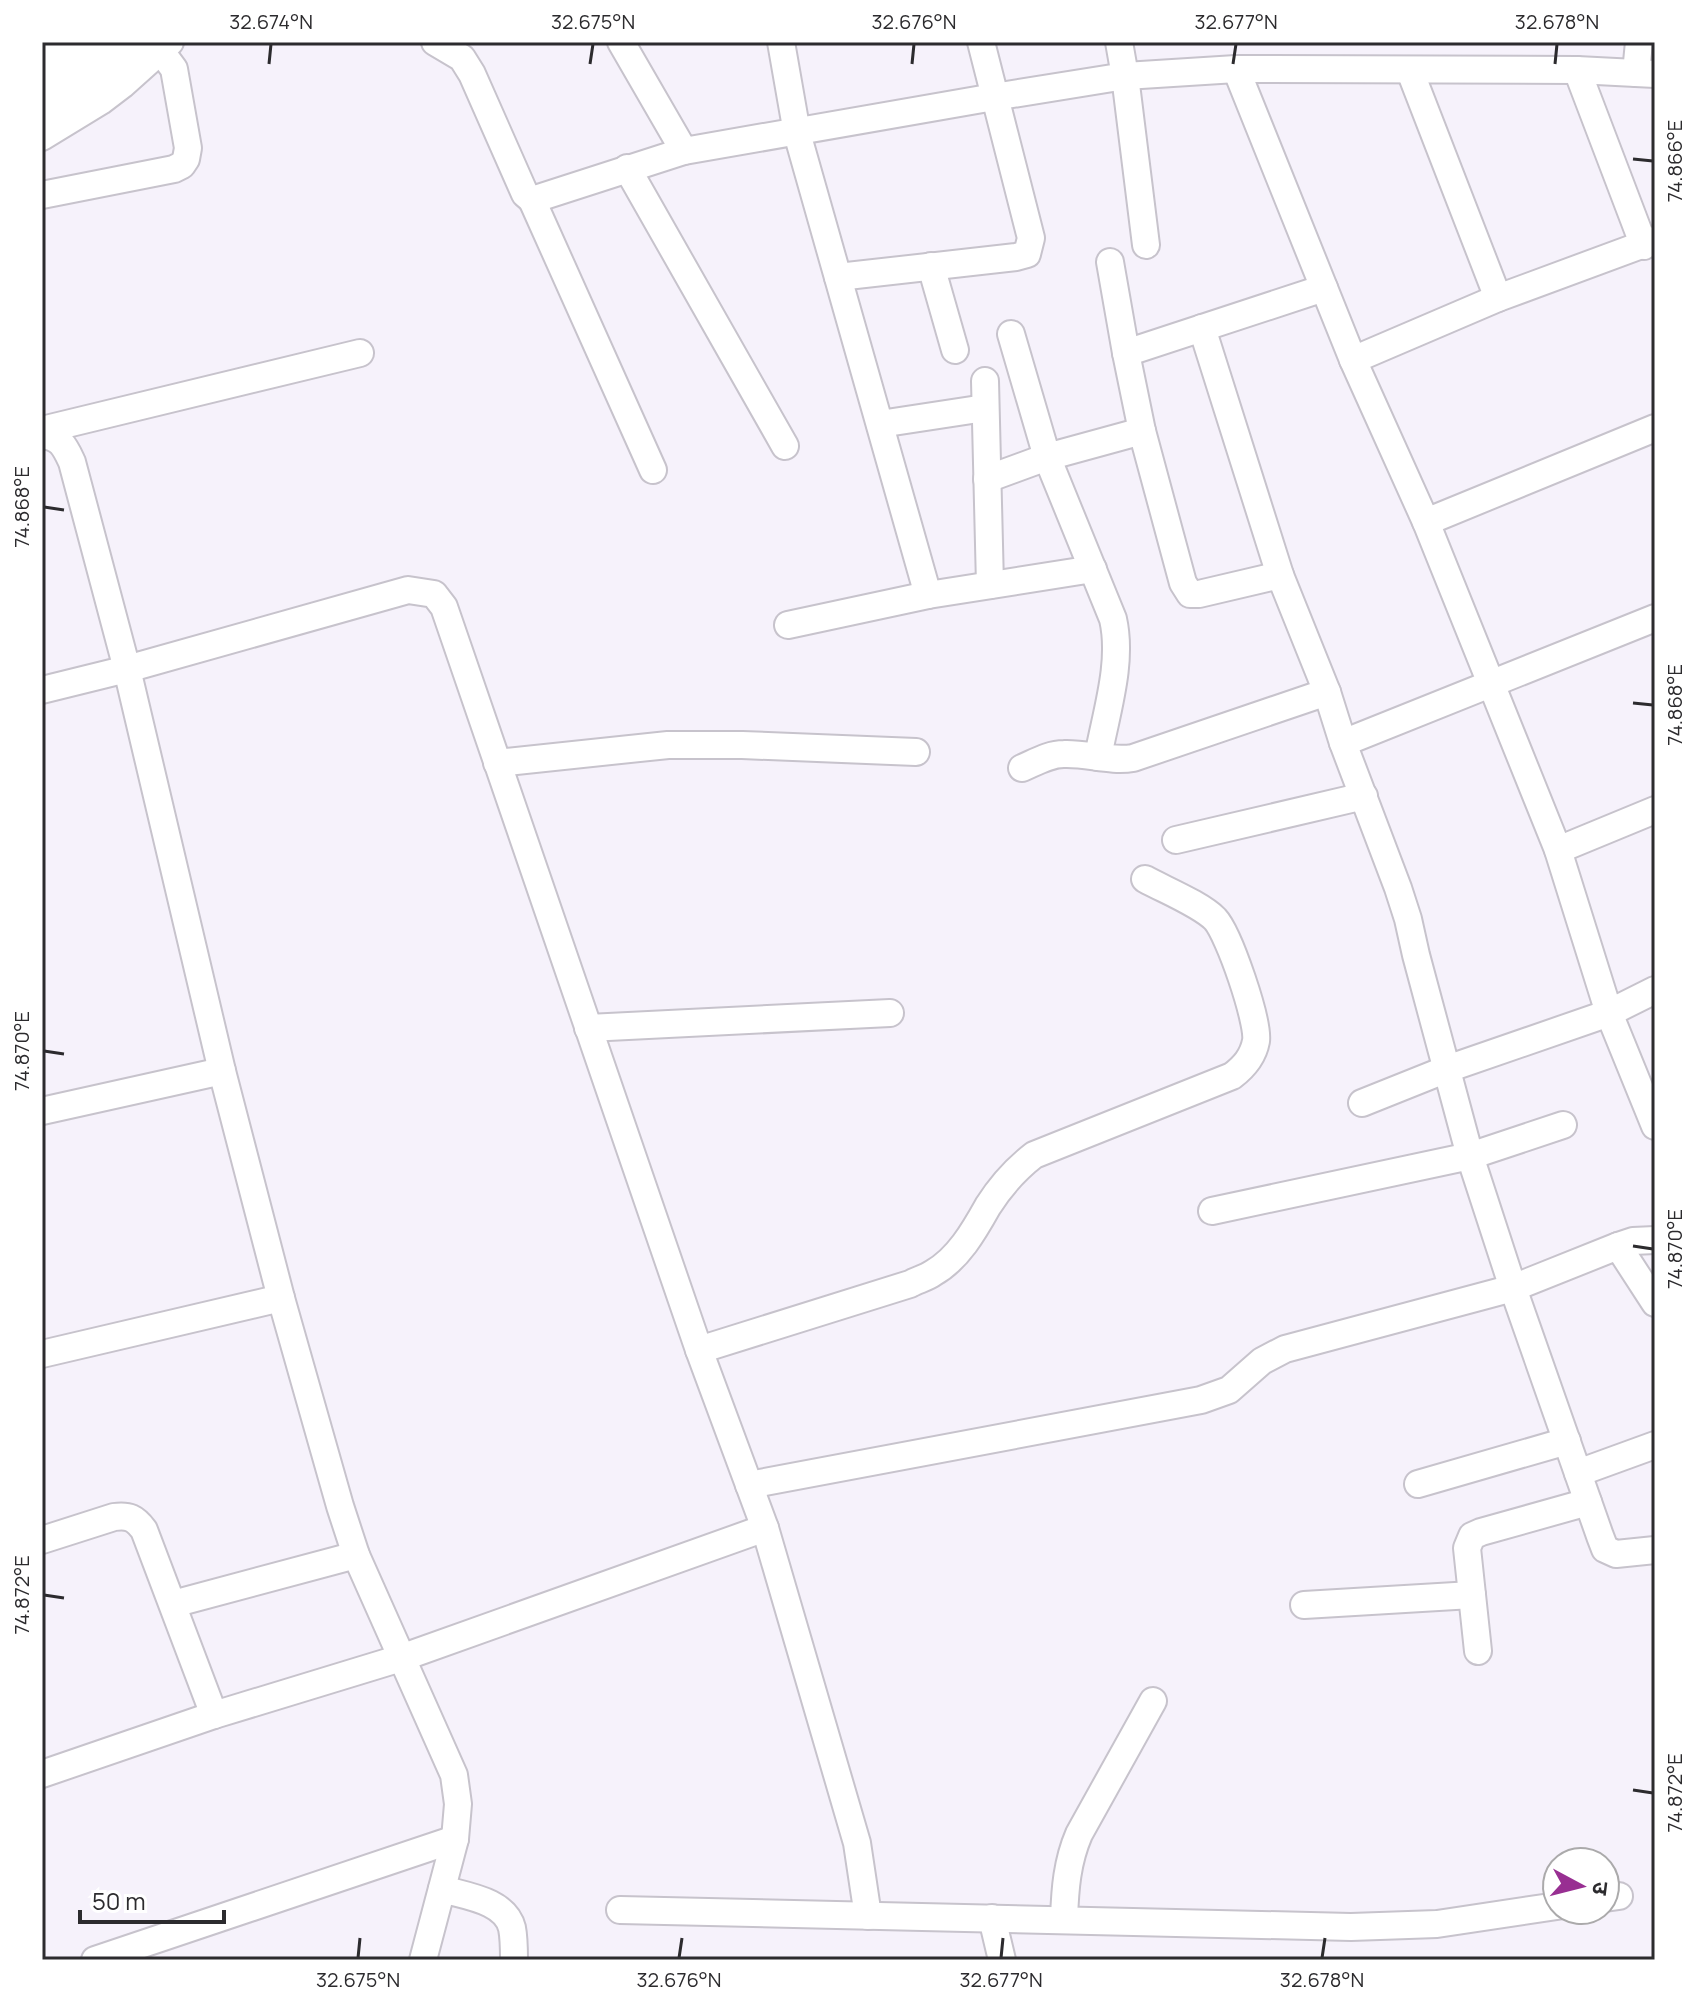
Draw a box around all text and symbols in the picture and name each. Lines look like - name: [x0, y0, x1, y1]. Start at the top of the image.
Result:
- text: 32.674°N: [229, 8, 313, 35]
- text: 32.675°N: [551, 8, 635, 35]
- text: 32.676°N: [871, 8, 957, 35]
- text: 32.677°N: [1194, 8, 1278, 35]
- text: 32.678°N: [1515, 8, 1599, 35]
- text: 74.866°E: [1661, 120, 1688, 202]
- text: 74.868°E: [8, 466, 35, 548]
- text: 74.868°E: [1661, 664, 1688, 746]
- text: 74.870°E: [8, 1011, 35, 1091]
- text: 74.870°E: [1661, 1209, 1688, 1289]
- text: 74.872°E: [8, 1555, 35, 1635]
- text: 74.872°E: [1661, 1753, 1688, 1833]
- north arrow: [1541, 1846, 1621, 1926]
- scale bar: [80, 1874, 224, 1924]
- text: उ: [1585, 1880, 1617, 1898]
- text: 50 m: [92, 1884, 146, 1917]
- text: 32.675°N: [316, 1966, 400, 1993]
- text: 32.676°N: [636, 1966, 722, 1993]
- text: 32.677°N: [959, 1966, 1043, 1993]
- text: 32.678°N: [1280, 1966, 1364, 1993]

